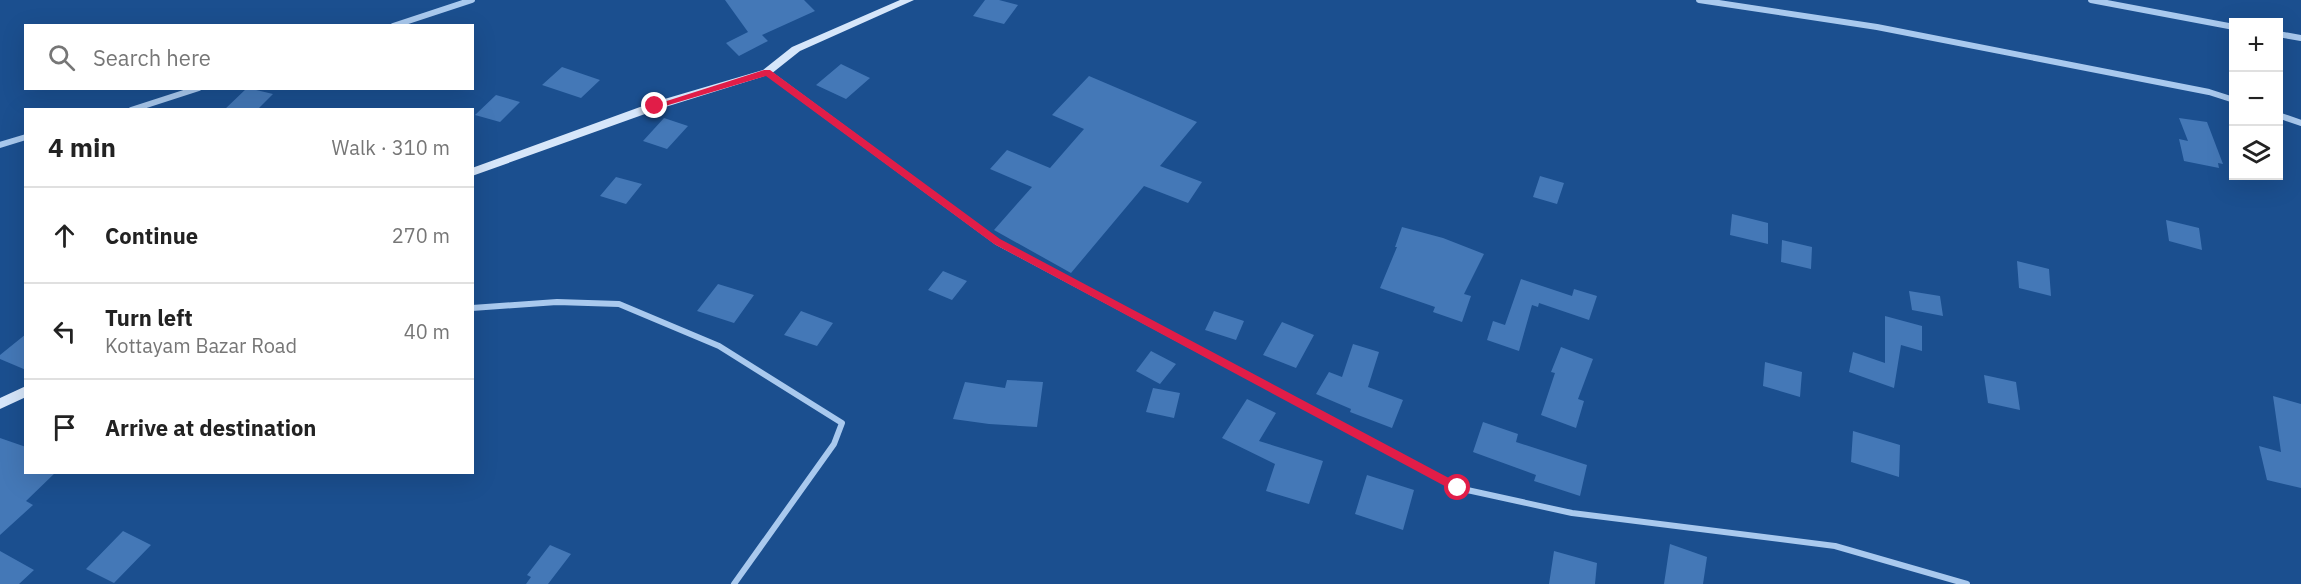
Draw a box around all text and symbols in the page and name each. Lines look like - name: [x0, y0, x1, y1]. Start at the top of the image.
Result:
- map controls: [2229, 18, 2283, 180]
- button: +: [2229, 18, 2283, 72]
- search box: [24, 24, 474, 90]
- icon: search: [45, 41, 78, 74]
- text: Search here: [93, 43, 211, 72]
- button: −: [2229, 72, 2283, 126]
- route end: [641, 92, 667, 118]
- button: layers: [2229, 126, 2283, 180]
- text: 4 min: [48, 130, 116, 164]
- text: Walk · 310 m: [332, 134, 450, 161]
- icon: ahead: [48, 219, 81, 252]
- text: Continue: [105, 221, 198, 250]
- text: 270 m: [392, 222, 450, 249]
- text: Turn left: [105, 303, 193, 332]
- icon: left: [48, 315, 81, 348]
- text: 40 m: [404, 318, 450, 345]
- text: Kottayam Bazar Road: [105, 332, 297, 359]
- icon: arrive: [48, 411, 81, 444]
- text: Arrive at destination: [105, 413, 316, 442]
- route start: [1444, 474, 1470, 500]

